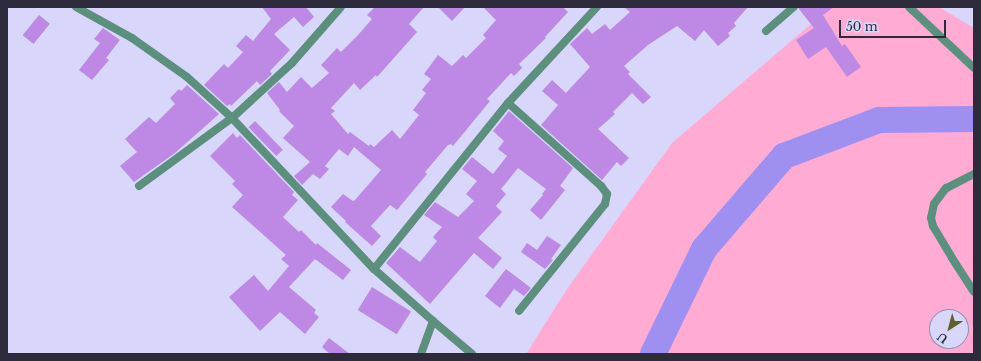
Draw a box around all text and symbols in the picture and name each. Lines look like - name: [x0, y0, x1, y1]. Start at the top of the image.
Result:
- scale bar: [841, 12, 948, 38]
- text: 50 m: [846, 19, 878, 34]
- north arrow: [929, 309, 969, 349]
- text: U: [935, 329, 951, 346]

